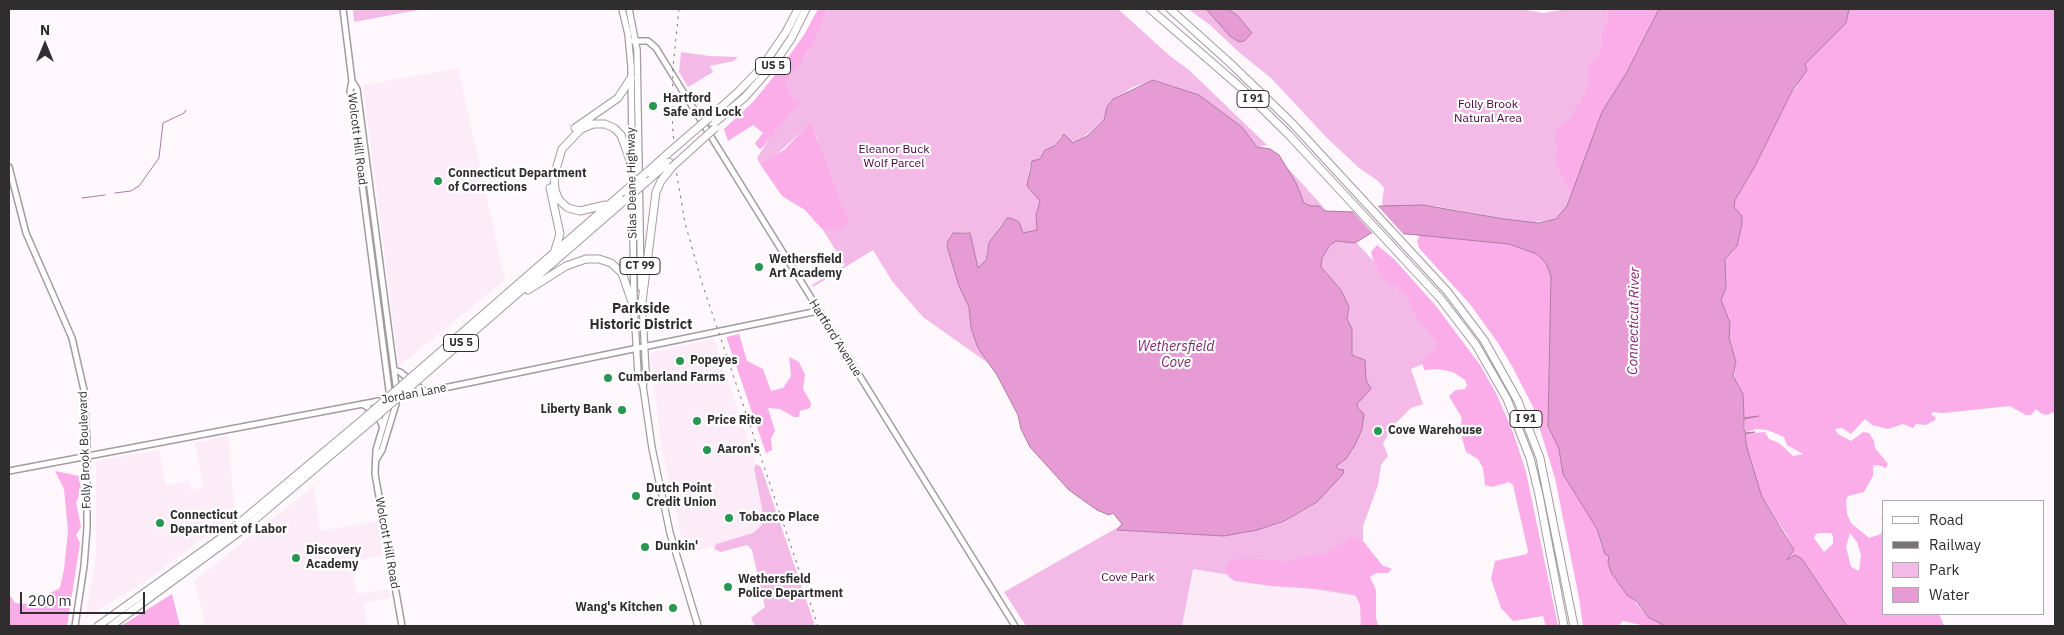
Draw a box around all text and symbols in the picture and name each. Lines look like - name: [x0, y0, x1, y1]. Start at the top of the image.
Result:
- north arrow: [20, 20, 70, 70]
- text: N: [40, 21, 50, 39]
- road number: US 5: [756, 58, 790, 74]
- road number: I 91: [1237, 90, 1269, 108]
- street label: Wolcott Hill Road: [344, 92, 370, 186]
- place label: Hartford Safe and Lock: [663, 92, 741, 120]
- park label: Folly Brook Natural Area: [1454, 98, 1522, 126]
- marker: Hartford Safe and Lock: [647, 100, 659, 112]
- street label: Silas Deane Highway: [624, 127, 640, 239]
- park label: Eleanor Buck Wolf Parcel: [858, 143, 930, 171]
- place label: Connecticut Department of Corrections: [448, 167, 587, 195]
- marker: Connecticut Department of Corrections: [432, 175, 444, 187]
- place label: Wethersfield Art Academy: [769, 253, 842, 281]
- road number: CT 99: [620, 258, 660, 274]
- marker: Wethersfield Art Academy: [753, 261, 765, 273]
- water label: Connecticut River: [1625, 267, 1643, 375]
- street label: Hartford Avenue: [806, 297, 864, 379]
- district label: Parkside Historic District: [590, 301, 692, 334]
- road number: US 5: [444, 334, 478, 352]
- water label: Wethersfield Cove: [1138, 339, 1214, 372]
- place label: Popeyes: [690, 354, 737, 368]
- marker: Popeyes: [674, 355, 686, 367]
- place label: Cumberland Farms: [618, 371, 725, 385]
- marker: Cumberland Farms: [602, 372, 614, 384]
- street label: Jordan Lane: [380, 381, 448, 407]
- street label: Folly Brook Boulevard: [76, 391, 94, 509]
- place label: Liberty Bank: [541, 403, 612, 417]
- marker: Liberty Bank: [616, 404, 628, 416]
- road number: I 91: [1510, 410, 1542, 428]
- place label: Price Rite: [707, 414, 762, 428]
- marker: Price Rite: [691, 415, 703, 427]
- place label: Cove Warehouse: [1388, 424, 1482, 438]
- marker: Cove Warehouse: [1372, 425, 1384, 437]
- place label: Aaron's: [717, 443, 760, 457]
- marker: Aaron's: [701, 444, 713, 456]
- place label: Dutch Point Credit Union: [646, 482, 716, 510]
- marker: Dutch Point Credit Union: [630, 490, 642, 502]
- street label: Wolcott Hill Road: [372, 496, 402, 590]
- legend: [1882, 500, 2044, 615]
- place label: Connecticut Department of Labor: [170, 509, 287, 537]
- text: Road: [1929, 510, 1964, 529]
- place label: Tobacco Place: [739, 511, 819, 525]
- marker: Tobacco Place: [723, 512, 735, 524]
- marker: Connecticut Department of Labor: [154, 517, 166, 529]
- text: Railway: [1929, 535, 1981, 554]
- place label: Dunkin': [655, 540, 698, 554]
- marker: Dunkin': [639, 541, 651, 553]
- place label: Discovery Academy: [306, 544, 361, 572]
- marker: Discovery Academy: [290, 552, 302, 564]
- text: Park: [1929, 560, 1959, 579]
- park label: Cove Park: [1101, 571, 1155, 585]
- place label: Wethersfield Police Department: [738, 573, 843, 601]
- marker: Wethersfield Police Department: [722, 581, 734, 593]
- scale bar: [22, 582, 148, 614]
- text: Water: [1929, 585, 1969, 604]
- text: 200 m: [28, 591, 72, 610]
- place label: Wang's Kitchen: [575, 601, 663, 615]
- marker: Wang's Kitchen: [667, 602, 679, 614]

